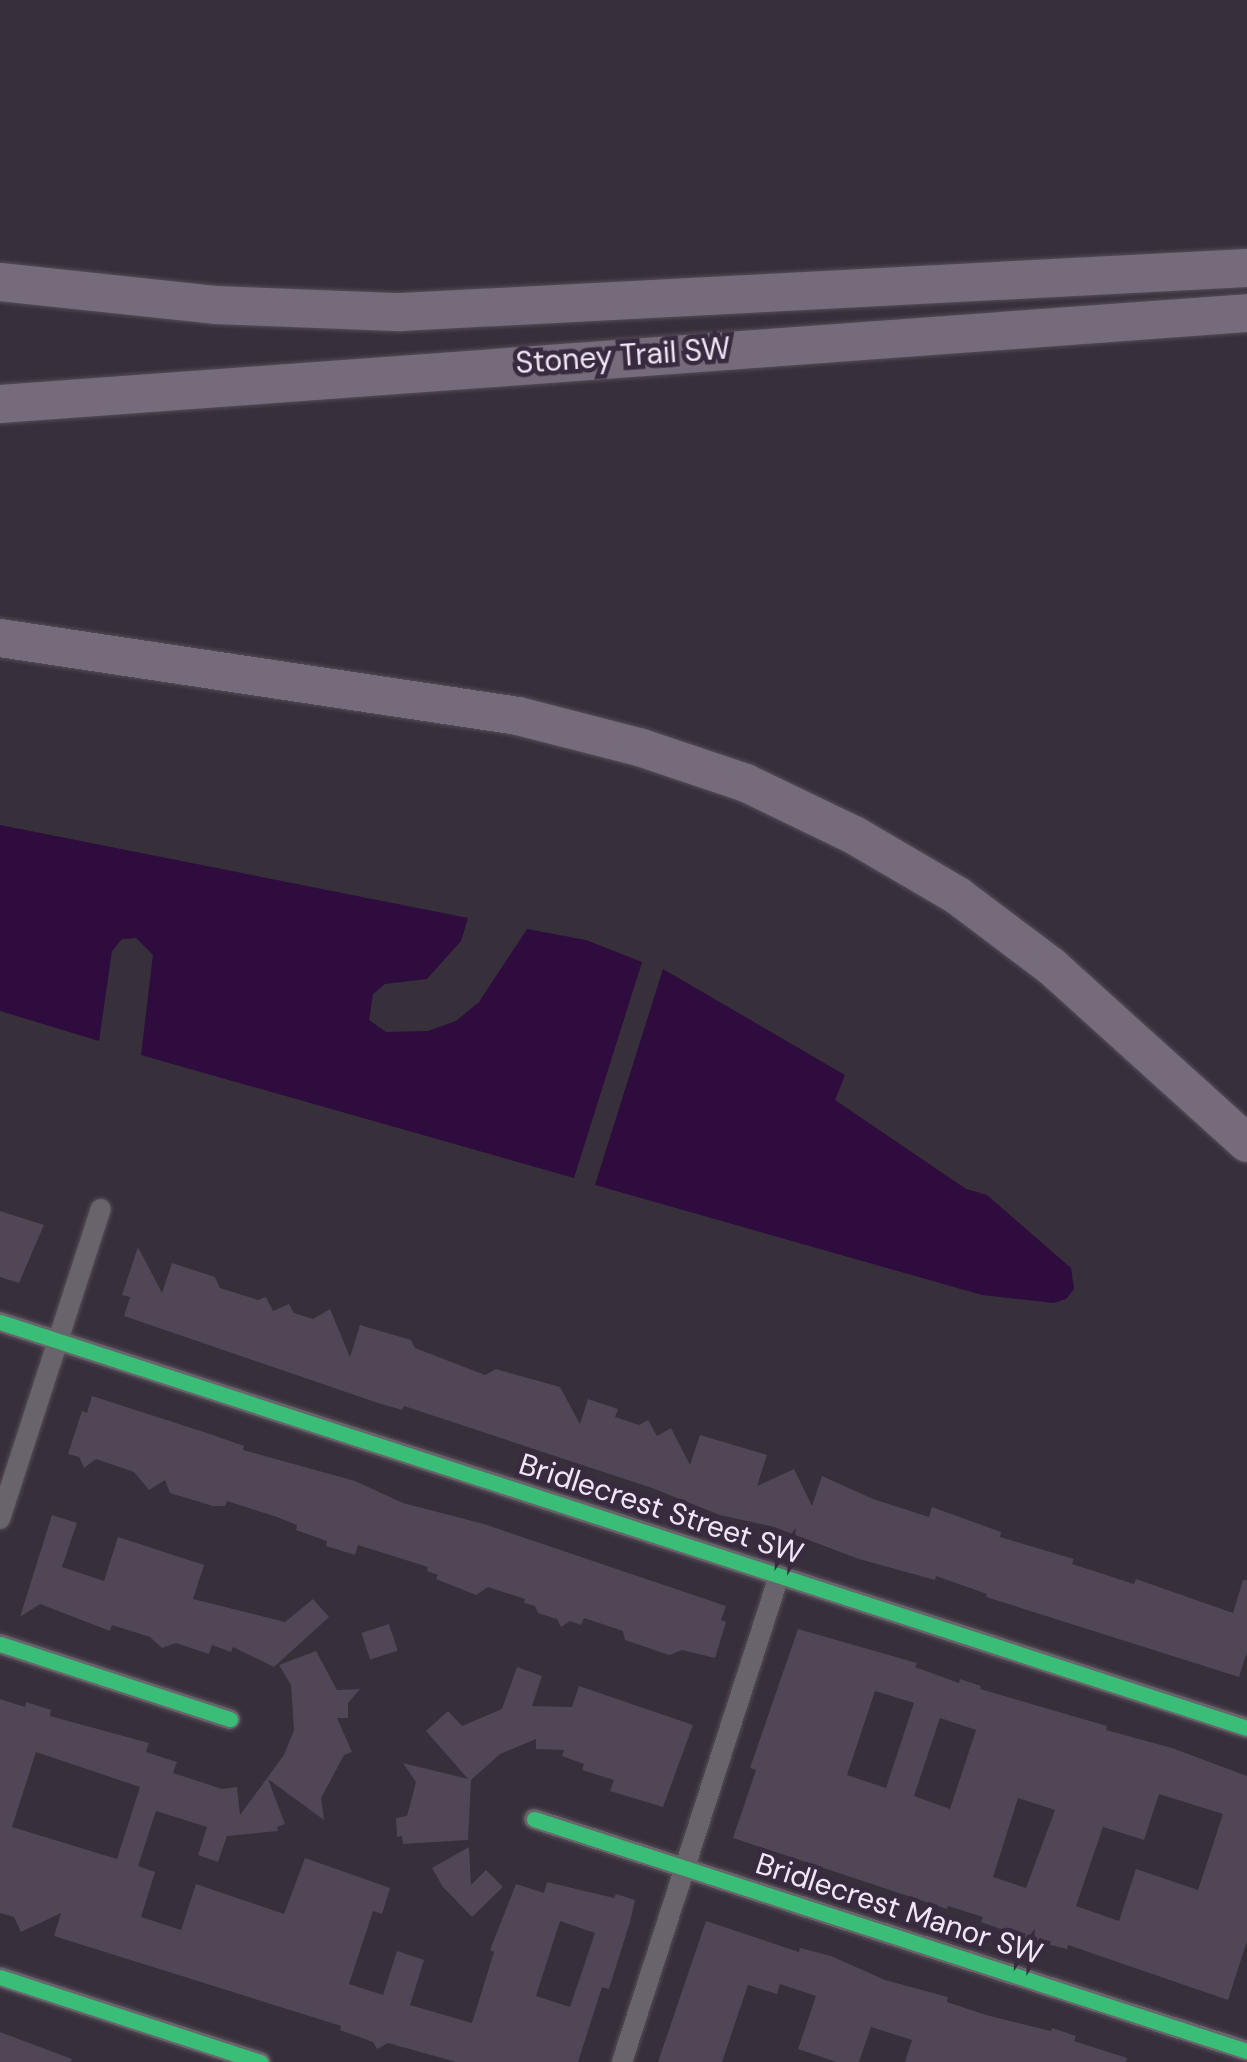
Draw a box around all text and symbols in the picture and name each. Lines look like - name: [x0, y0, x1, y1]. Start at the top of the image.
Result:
- street label: Stoney Trail SW: [514, 331, 732, 381]
- street label: Bridlecrest Street SW: [514, 1446, 808, 1572]
- street label: Bridlecrest Manor SW: [751, 1846, 1047, 1972]

